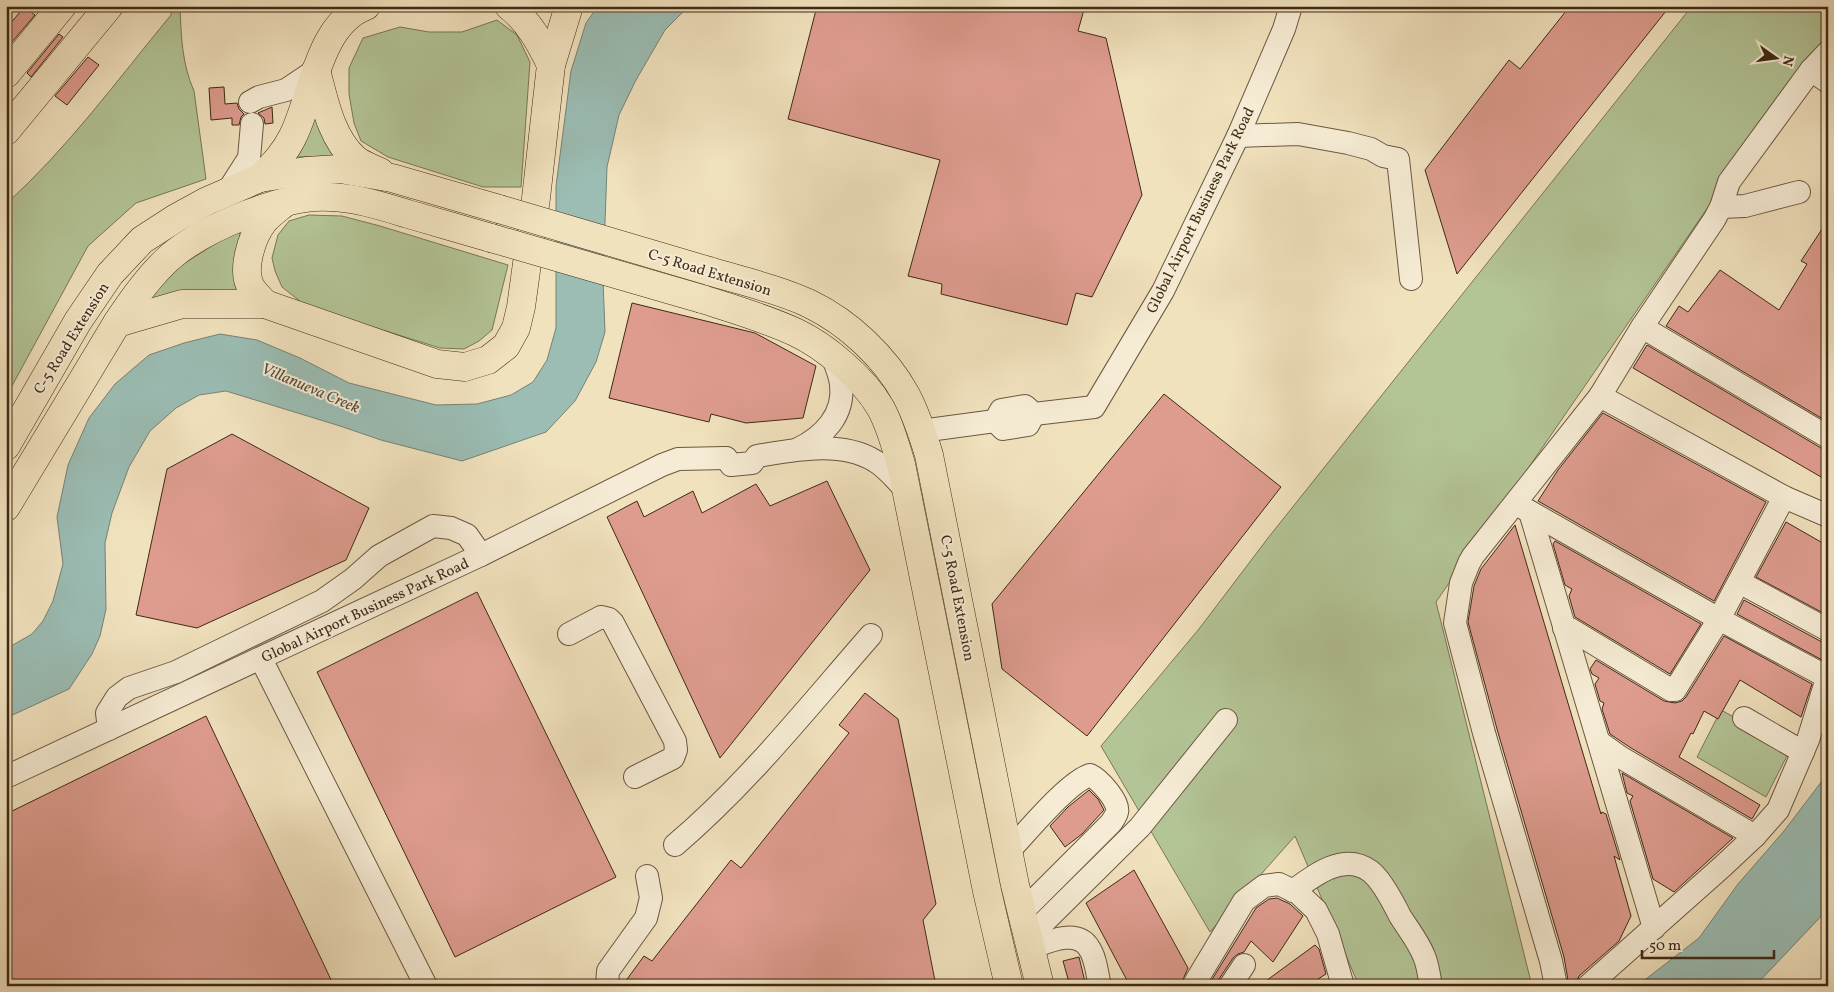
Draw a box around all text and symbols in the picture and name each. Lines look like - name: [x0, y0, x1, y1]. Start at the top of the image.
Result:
- north arrow: [1752, 32, 1802, 82]
- text: N: [1777, 54, 1798, 68]
- street label: Global Airport Business Park Road: [1142, 104, 1261, 317]
- street label: C-5 Road Extension: [645, 245, 774, 302]
- street label: C-5 Road Extension: [29, 279, 115, 399]
- water label: Villanueva Creek: [258, 358, 363, 420]
- street label: C-5 Road Extension: [934, 533, 979, 663]
- street label: Global Airport Business Park Road: [258, 554, 473, 669]
- scale bar: [1642, 927, 1774, 959]
- text: 50 m: [1649, 936, 1681, 957]

